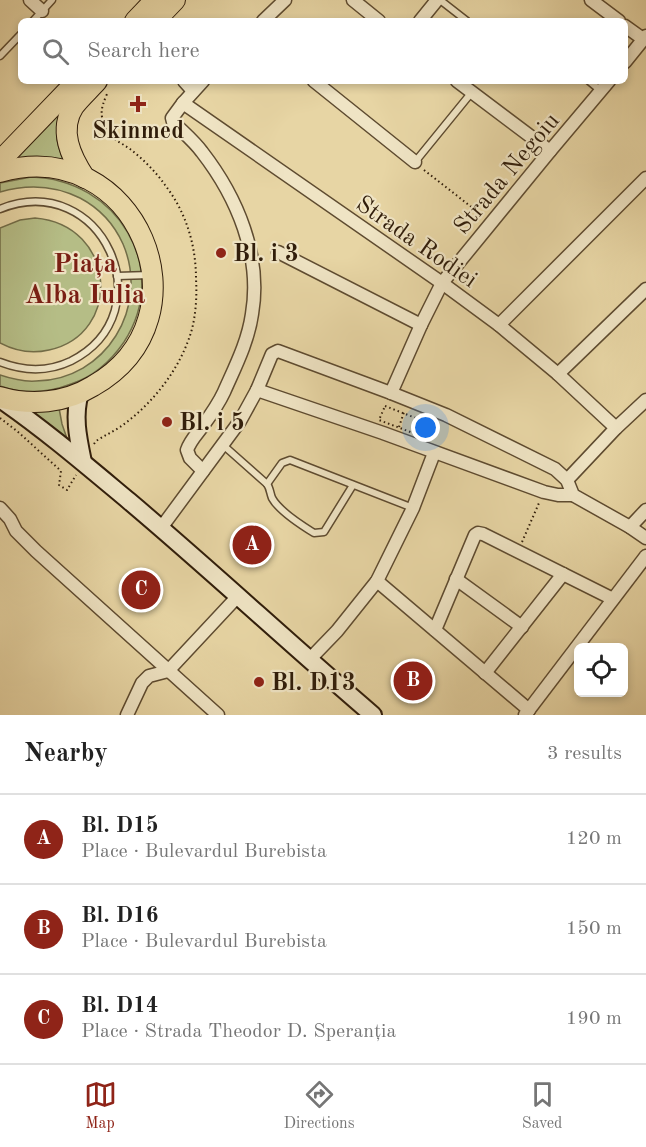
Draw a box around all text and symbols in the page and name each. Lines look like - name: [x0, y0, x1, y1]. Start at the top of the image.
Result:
- search box: [18, 18, 628, 84]
- icon: search: [39, 35, 72, 68]
- text: Search here: [87, 40, 200, 62]
- marker: Skinmed: [129, 95, 147, 113]
- street label: Strada Negoiu: [450, 109, 565, 239]
- place label: Skinmed: [92, 120, 184, 144]
- street label: Strada Rodiei: [351, 192, 481, 293]
- place label: Bl. i 3: [233, 243, 299, 267]
- marker: Bl. i 3: [214, 246, 228, 260]
- district label: Piața Alba Iulia: [25, 251, 146, 309]
- place label: Bl. i 5: [179, 411, 245, 436]
- your location: [411, 413, 440, 442]
- marker: Bl. i 5: [160, 415, 174, 429]
- pin: A: [232, 522, 272, 568]
- pin: C: [122, 568, 160, 612]
- map controls: [574, 643, 628, 697]
- button: locate: [574, 643, 628, 697]
- pin: B: [394, 658, 432, 704]
- place label: Bl. D13: [271, 672, 356, 696]
- marker: Bl. D13: [252, 675, 266, 689]
- text: Nearby: [24, 741, 108, 767]
- text: 3 results: [547, 744, 622, 764]
- text: Bl. D15: [81, 815, 159, 837]
- text: A: [36, 829, 51, 849]
- text: 120 m: [566, 829, 622, 849]
- text: Place · Bulevardul Burebista: [81, 842, 327, 862]
- text: Bl. D16: [81, 905, 159, 927]
- text: B: [36, 919, 51, 939]
- text: 150 m: [566, 919, 622, 939]
- text: Place · Bulevardul Burebista: [81, 932, 327, 952]
- text: Bl. D14: [81, 995, 159, 1017]
- text: C: [37, 1009, 50, 1029]
- text: 190 m: [566, 1009, 622, 1029]
- text: Place · Strada Theodor D. Speranția: [81, 1022, 396, 1042]
- tab: Map: [84, 1078, 117, 1134]
- tab: Directions: [284, 1078, 355, 1134]
- tab: Saved: [522, 1078, 562, 1134]

